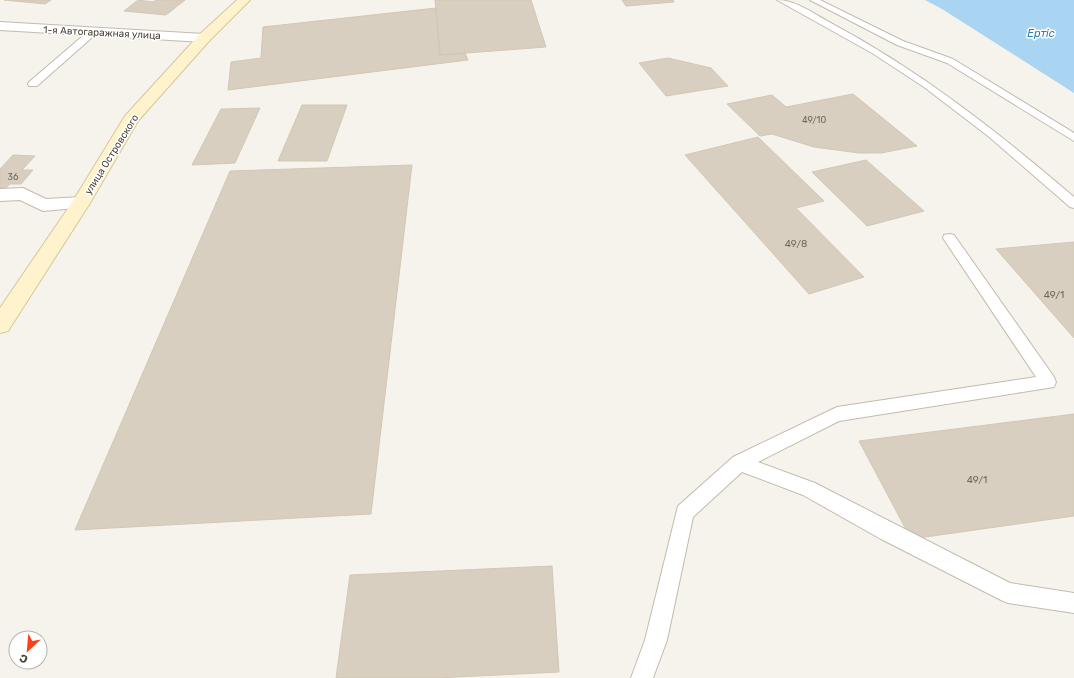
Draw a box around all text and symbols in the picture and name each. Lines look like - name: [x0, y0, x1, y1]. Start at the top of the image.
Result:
- street label: 1-я Автогаражная улица: [43, 24, 161, 42]
- water label: Ертіс: [1027, 27, 1055, 40]
- street label: улица Островского: [82, 112, 142, 197]
- house number: 49/10: [802, 115, 826, 125]
- house number: 36: [8, 172, 19, 182]
- house number: 49/8: [785, 238, 807, 250]
- house number: 49/1: [1044, 289, 1064, 301]
- house number: 49/1: [967, 474, 987, 486]
- north arrow: [8, 630, 48, 670]
- text: С: [17, 651, 30, 666]

